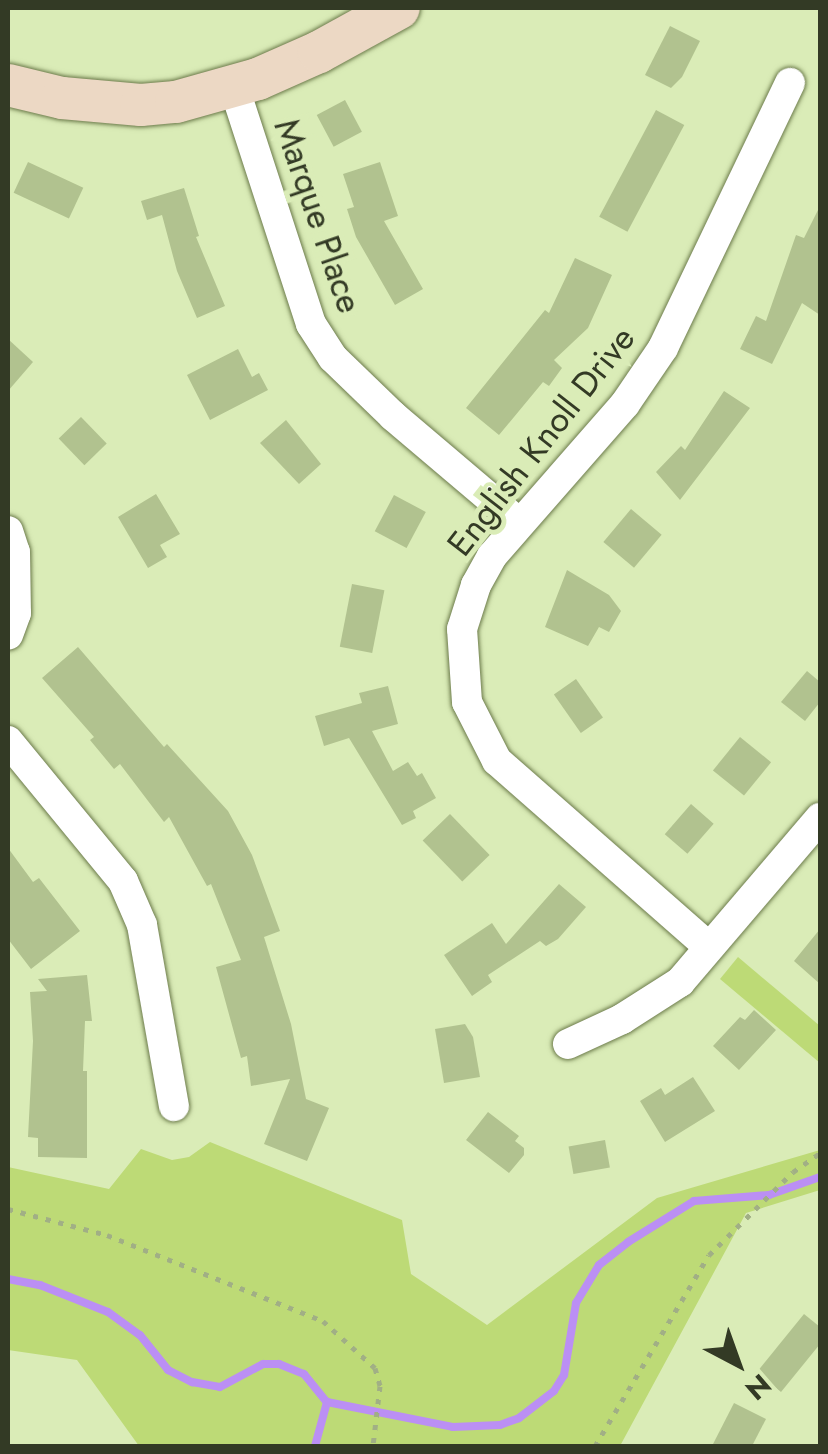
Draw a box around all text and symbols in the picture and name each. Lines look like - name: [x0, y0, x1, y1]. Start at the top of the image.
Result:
- street label: Marque Place: [265, 114, 371, 318]
- street label: English Knoll Drive: [438, 318, 644, 564]
- north arrow: [688, 1314, 788, 1414]
- text: N: [736, 1364, 780, 1410]

